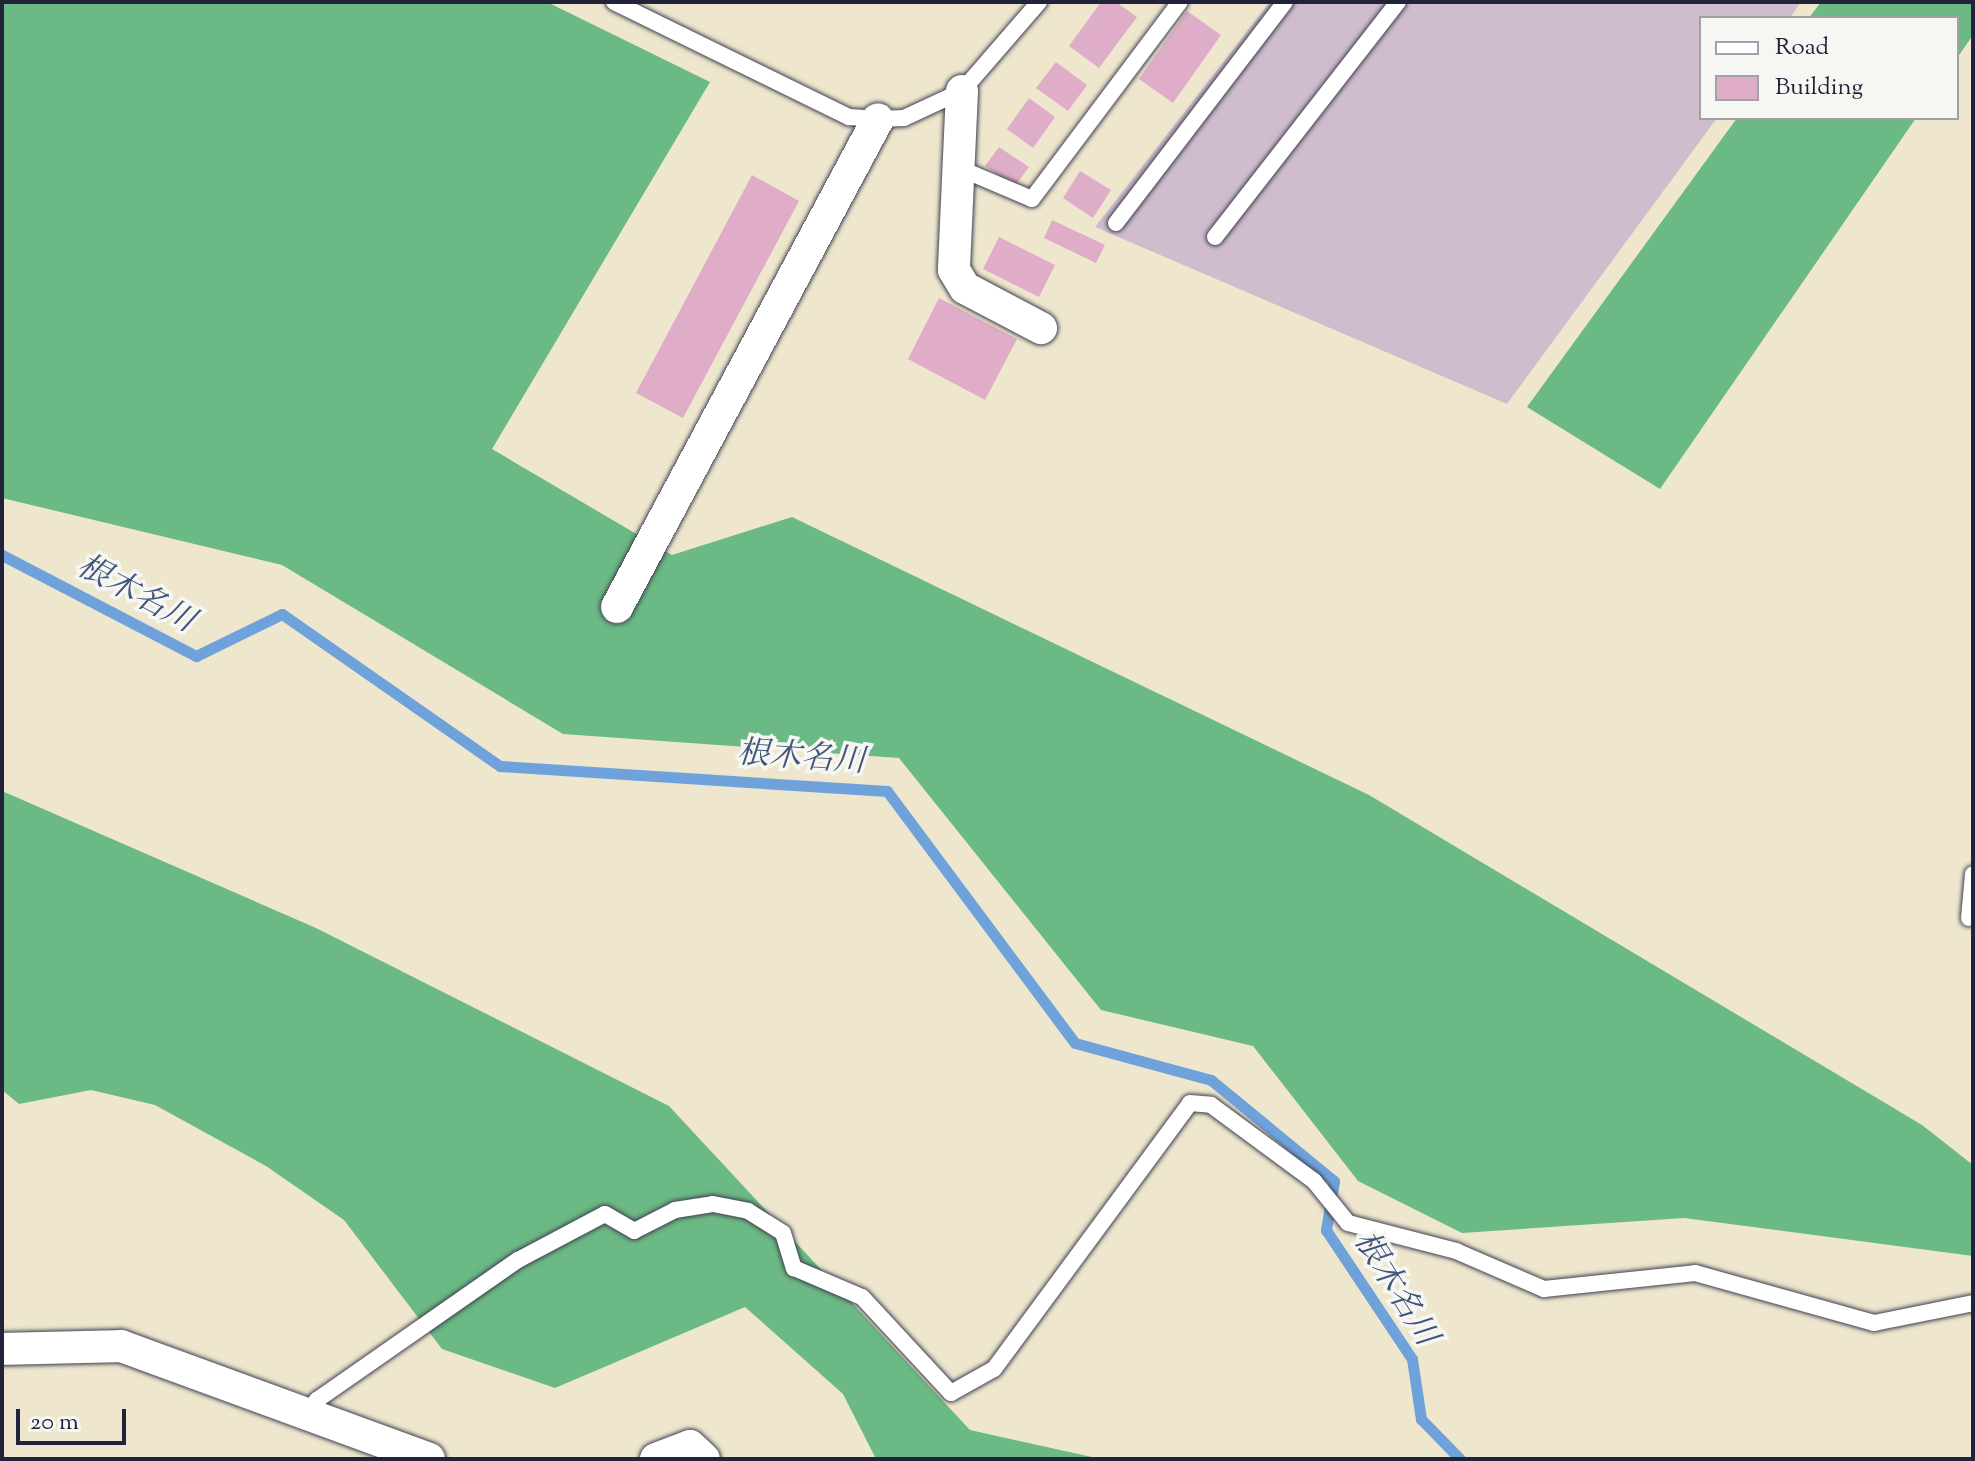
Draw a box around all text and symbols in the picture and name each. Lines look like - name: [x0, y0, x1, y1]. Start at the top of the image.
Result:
- legend: [1699, 16, 1959, 120]
- text: Road: [1775, 31, 1829, 65]
- text: Building: [1775, 71, 1863, 105]
- water label: 根木名川: [69, 548, 201, 642]
- water label: 根木名川: [736, 735, 866, 783]
- water label: 根木名川: [1344, 1225, 1444, 1353]
- scale bar: [20, 1393, 130, 1443]
- text: 20 m: [30, 1406, 79, 1440]

